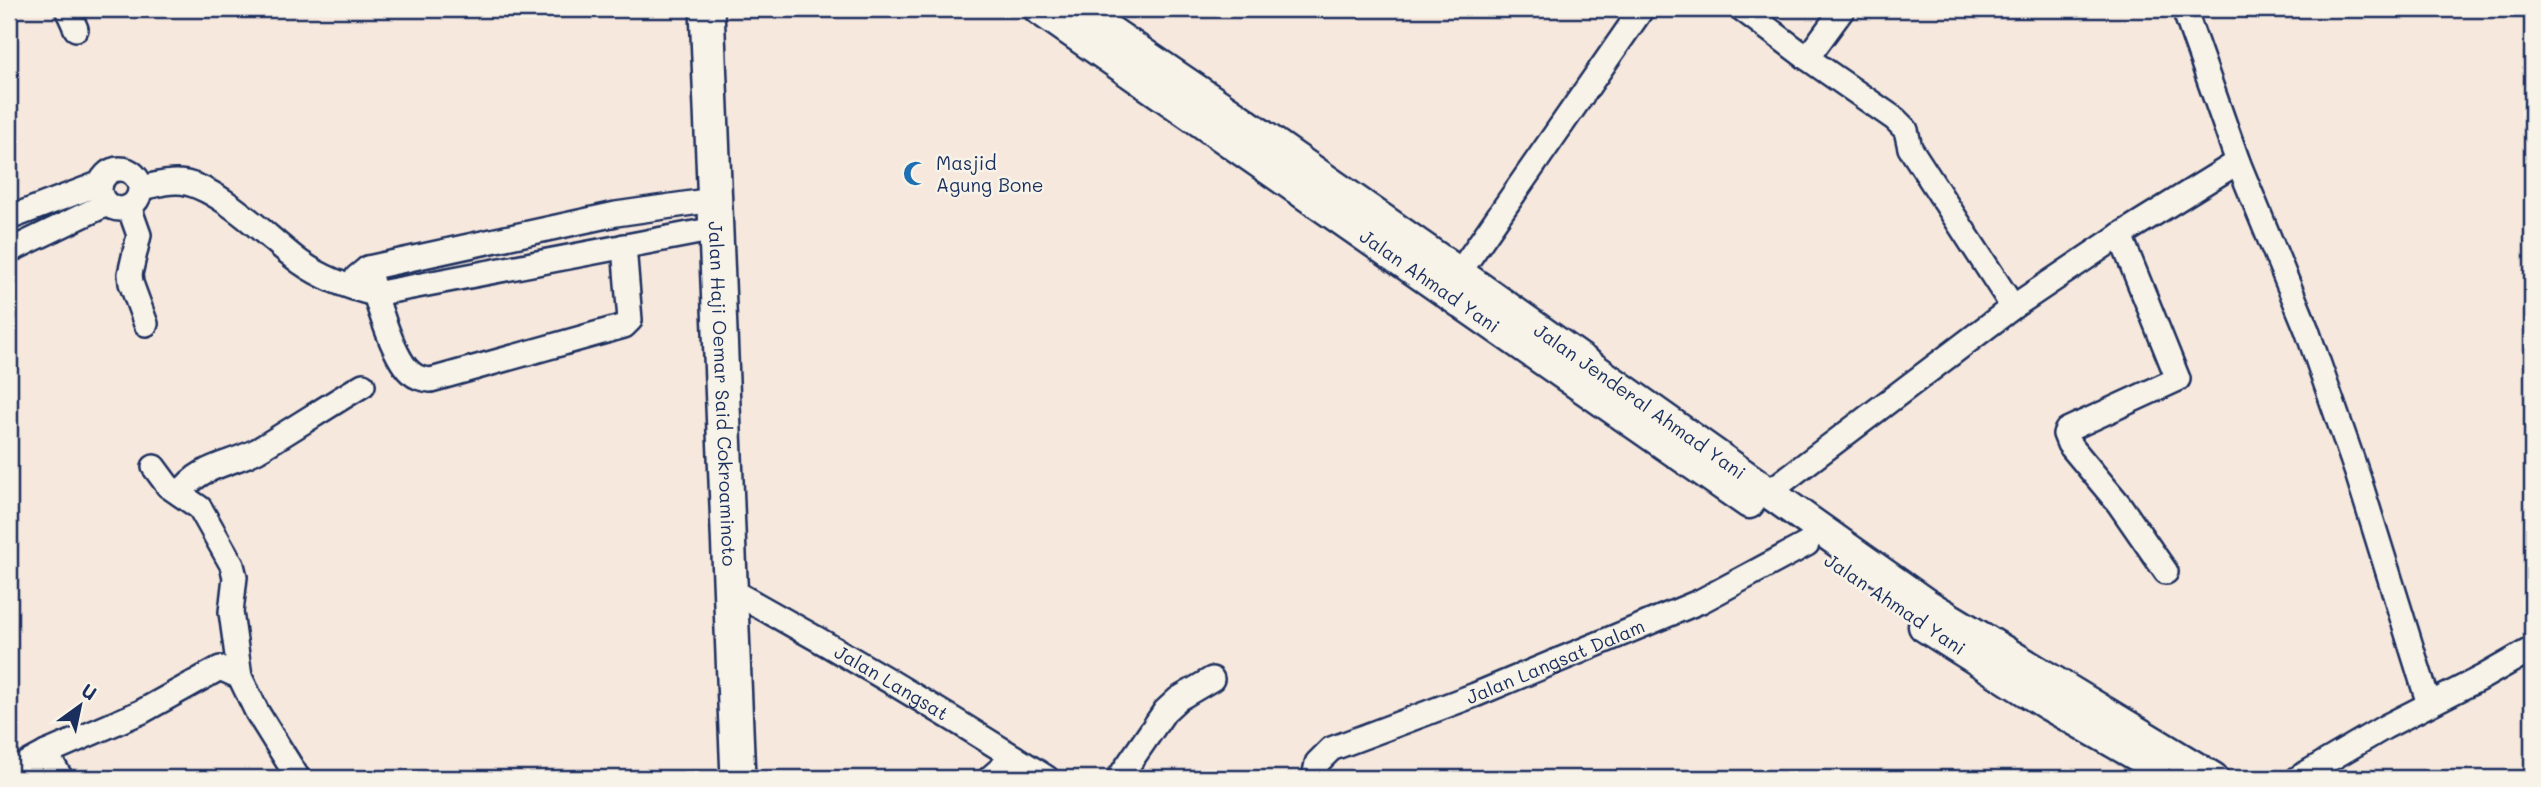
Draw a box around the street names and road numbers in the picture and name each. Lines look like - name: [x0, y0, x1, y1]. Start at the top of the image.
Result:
- street label: Jalan Haji Oemar Said Cokroaminoto: [704, 221, 742, 567]
- street label: Jalan Ahmad Yani: [1355, 223, 1505, 338]
- street label: Jalan Jenderal Ahmad Yani: [1529, 317, 1751, 484]
- street label: Jalan Ahmad Yani: [1820, 547, 1971, 660]
- street label: Jalan Langsat Dalam: [1463, 613, 1648, 709]
- street label: Jalan Langsat: [830, 639, 954, 726]

